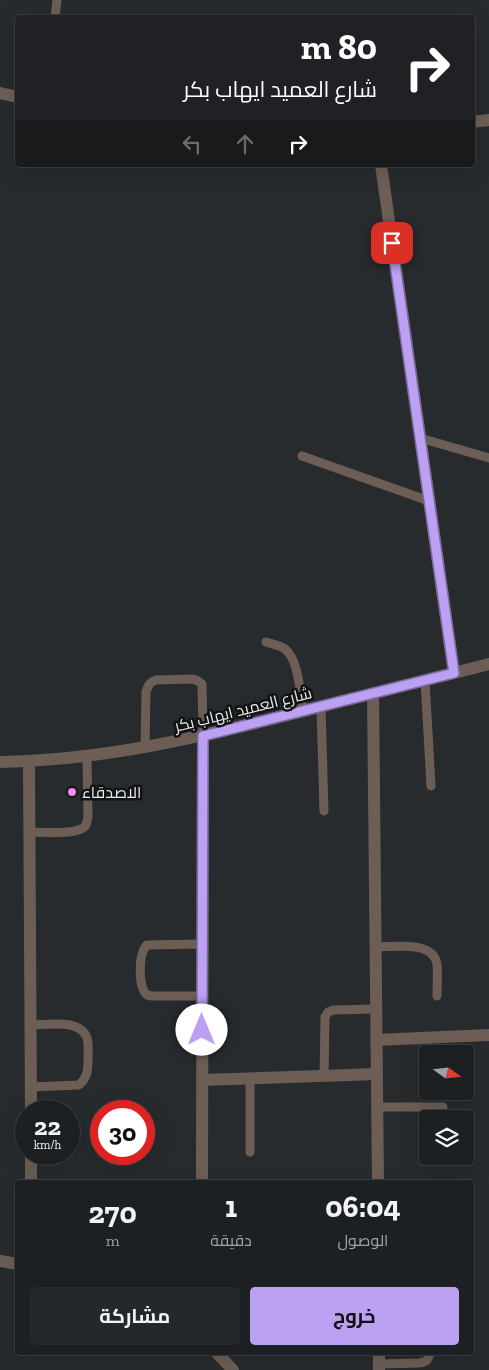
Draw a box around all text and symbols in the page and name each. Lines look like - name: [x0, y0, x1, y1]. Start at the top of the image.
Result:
- text: 80 m: [301, 26, 377, 68]
- icon: right: [395, 35, 460, 100]
- text: شارع العميد ايهاب بكر: [183, 76, 377, 103]
- icon: left: [178, 130, 206, 158]
- icon: ahead: [231, 130, 259, 158]
- icon: right: [284, 130, 312, 158]
- pin: [371, 222, 413, 264]
- icon: arrive: [378, 229, 406, 257]
- street label: شارع العميد ايهاب بكر: [171, 683, 314, 738]
- place label: الاصدقاء: [82, 783, 141, 802]
- marker: الاصدقاء: [66, 786, 78, 798]
- position arrow: [175, 1003, 227, 1055]
- north arrow: [419, 1045, 474, 1100]
- map controls: [419, 1045, 474, 1165]
- speed limit sign: 30: [90, 1100, 155, 1165]
- button: layers: [419, 1110, 474, 1165]
- text: 22: [34, 1111, 61, 1141]
- text: km/h: [34, 1138, 61, 1152]
- text: 1: [225, 1189, 237, 1225]
- text: 06:04: [325, 1189, 401, 1225]
- text: 270: [88, 1195, 137, 1231]
- text: m: [106, 1231, 120, 1250]
- text: دقيقة: [210, 1231, 252, 1250]
- text: الوصول: [337, 1231, 388, 1250]
- button: مشاركة: [30, 1287, 240, 1345]
- button: خروج: [250, 1287, 459, 1345]

